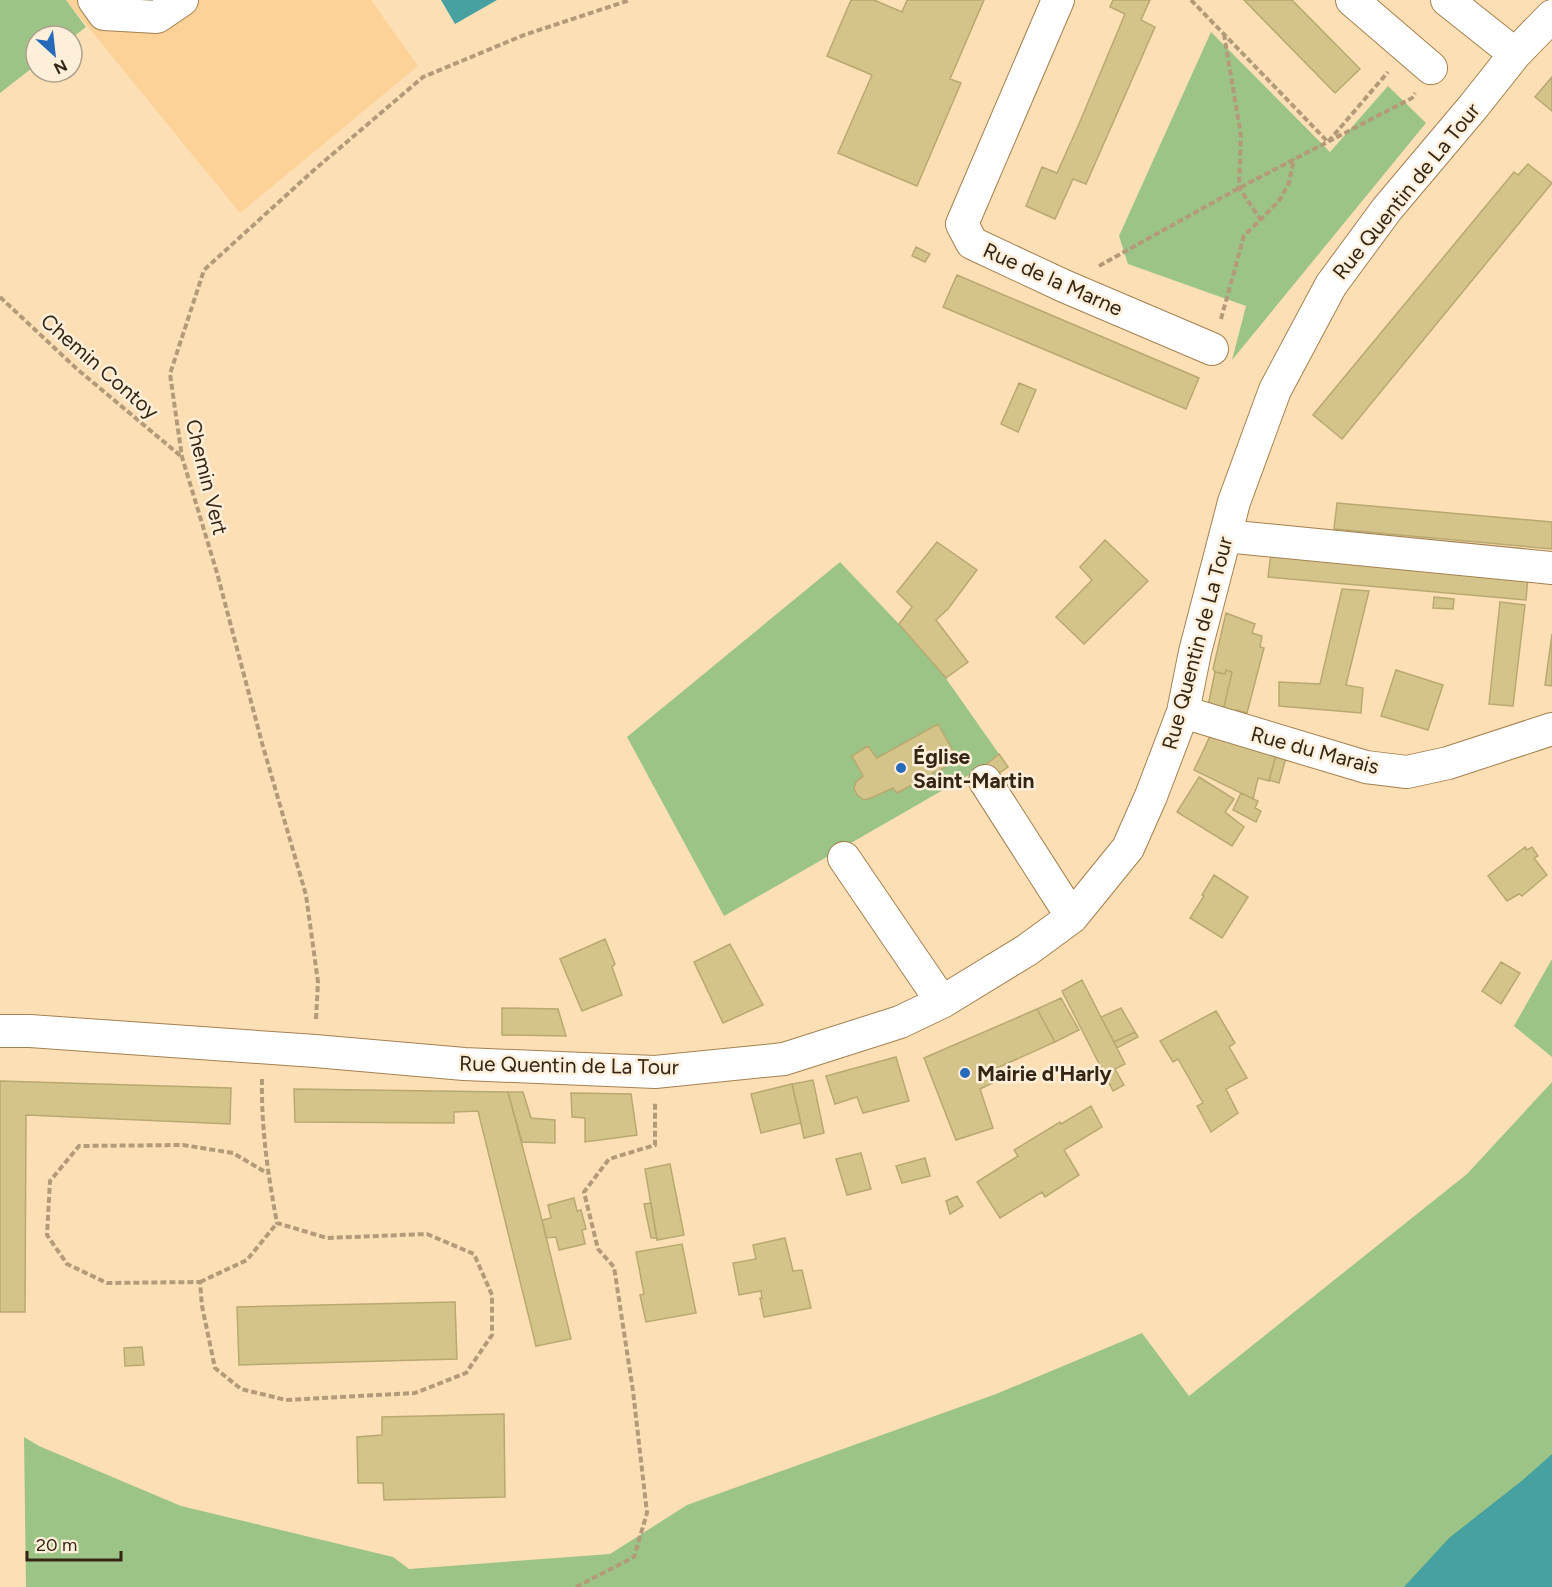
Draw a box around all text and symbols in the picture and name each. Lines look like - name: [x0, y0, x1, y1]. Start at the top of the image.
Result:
- north arrow: [24, 24, 84, 84]
- text: N: [51, 56, 70, 78]
- street label: Rue Quentin de La Tour: [1327, 98, 1485, 284]
- street label: Rue de la Marne: [980, 237, 1126, 321]
- street label: Chemin Contoy: [36, 308, 164, 424]
- street label: Chemin Vert: [181, 417, 233, 537]
- street label: Rue Quentin de La Tour: [1157, 534, 1237, 752]
- street label: Rue du Marais: [1248, 721, 1382, 779]
- place label: Église Saint-Martin: [913, 744, 1034, 793]
- marker: Église Saint-Martin: [894, 761, 908, 775]
- street label: Rue Quentin de La Tour: [459, 1051, 679, 1079]
- place label: Mairie d'Harly: [977, 1061, 1112, 1086]
- marker: Mairie d'Harly: [958, 1066, 972, 1080]
- scale bar: [27, 1524, 122, 1562]
- text: 20 m: [36, 1534, 77, 1556]

